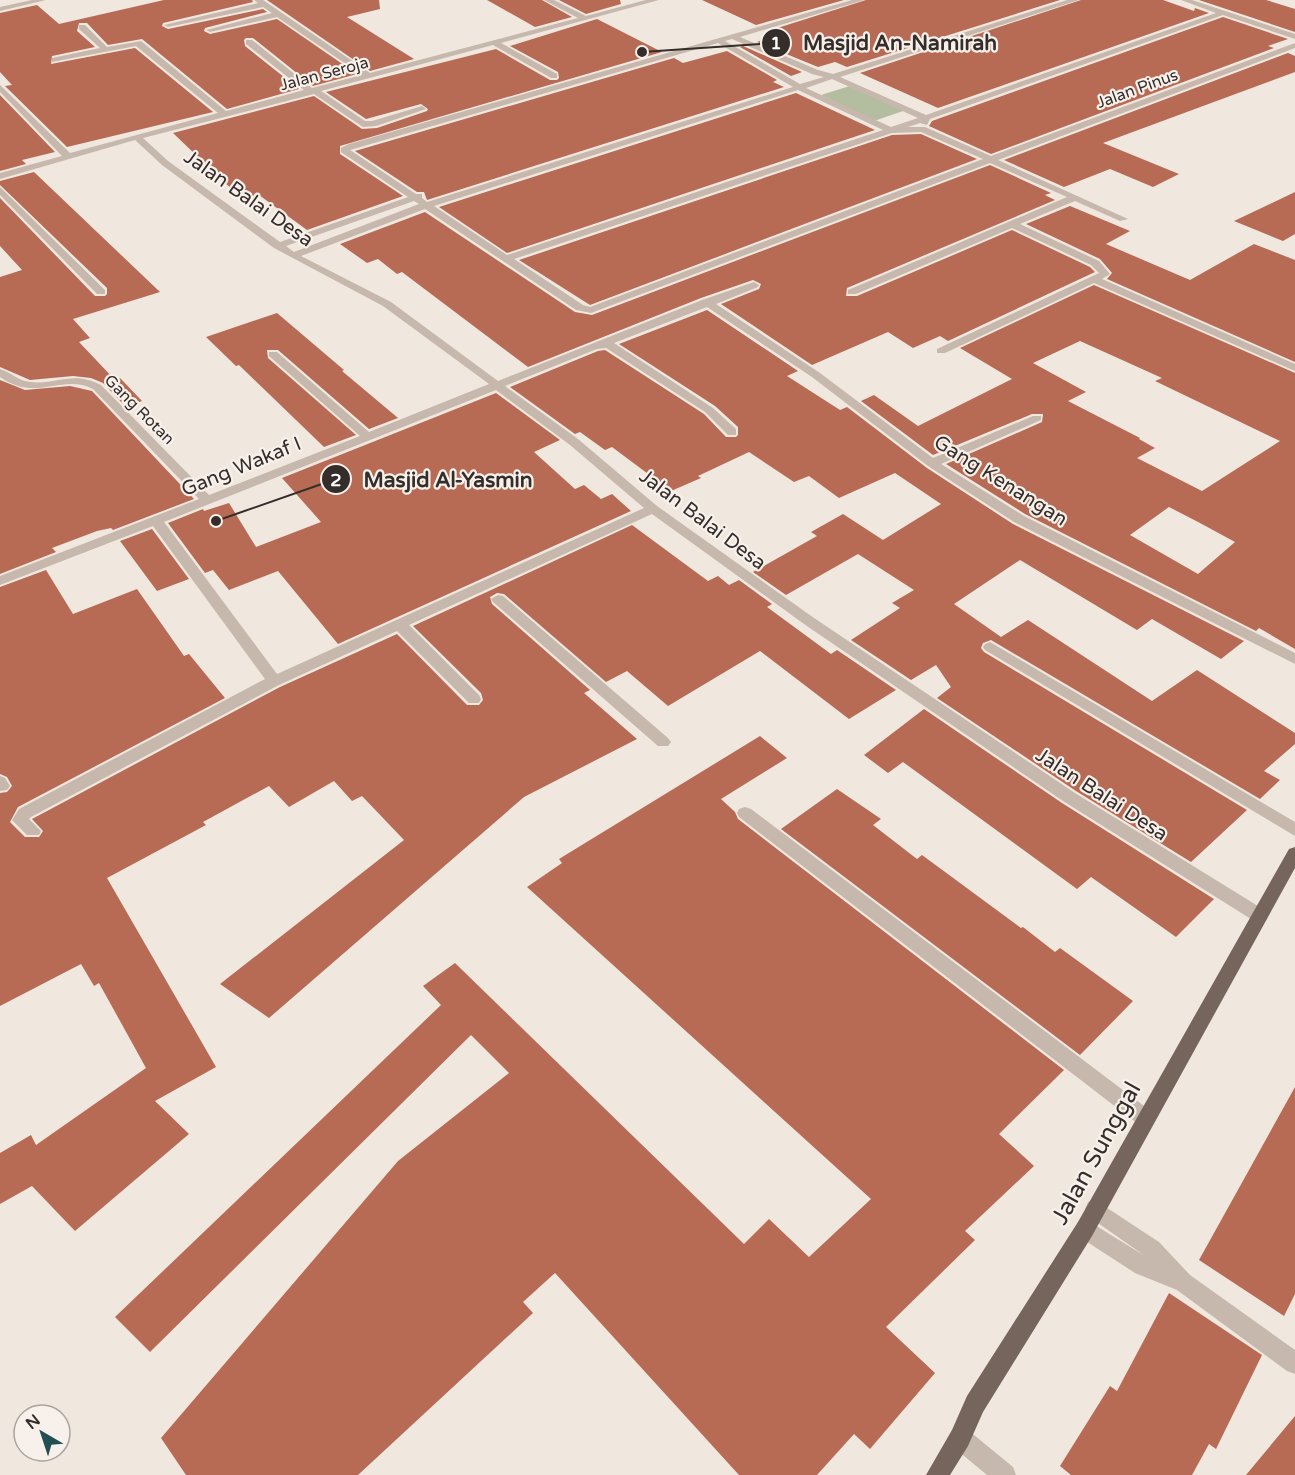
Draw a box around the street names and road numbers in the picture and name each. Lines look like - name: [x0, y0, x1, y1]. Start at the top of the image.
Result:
- street label: Jalan Seroja: [278, 53, 371, 95]
- street label: Jalan Pinus: [1094, 65, 1181, 113]
- street label: Jalan Balai Desa: [179, 145, 318, 252]
- street label: Gang Rotan: [100, 370, 179, 449]
- street label: Gang Kenangan: [929, 430, 1072, 531]
- street label: Gang Wakaf I: [178, 432, 305, 502]
- street label: Jalan Balai Desa: [634, 464, 771, 575]
- street label: Jalan Balai Desa: [1031, 743, 1172, 846]
- street label: Jalan Sunggal: [1045, 1077, 1148, 1230]

